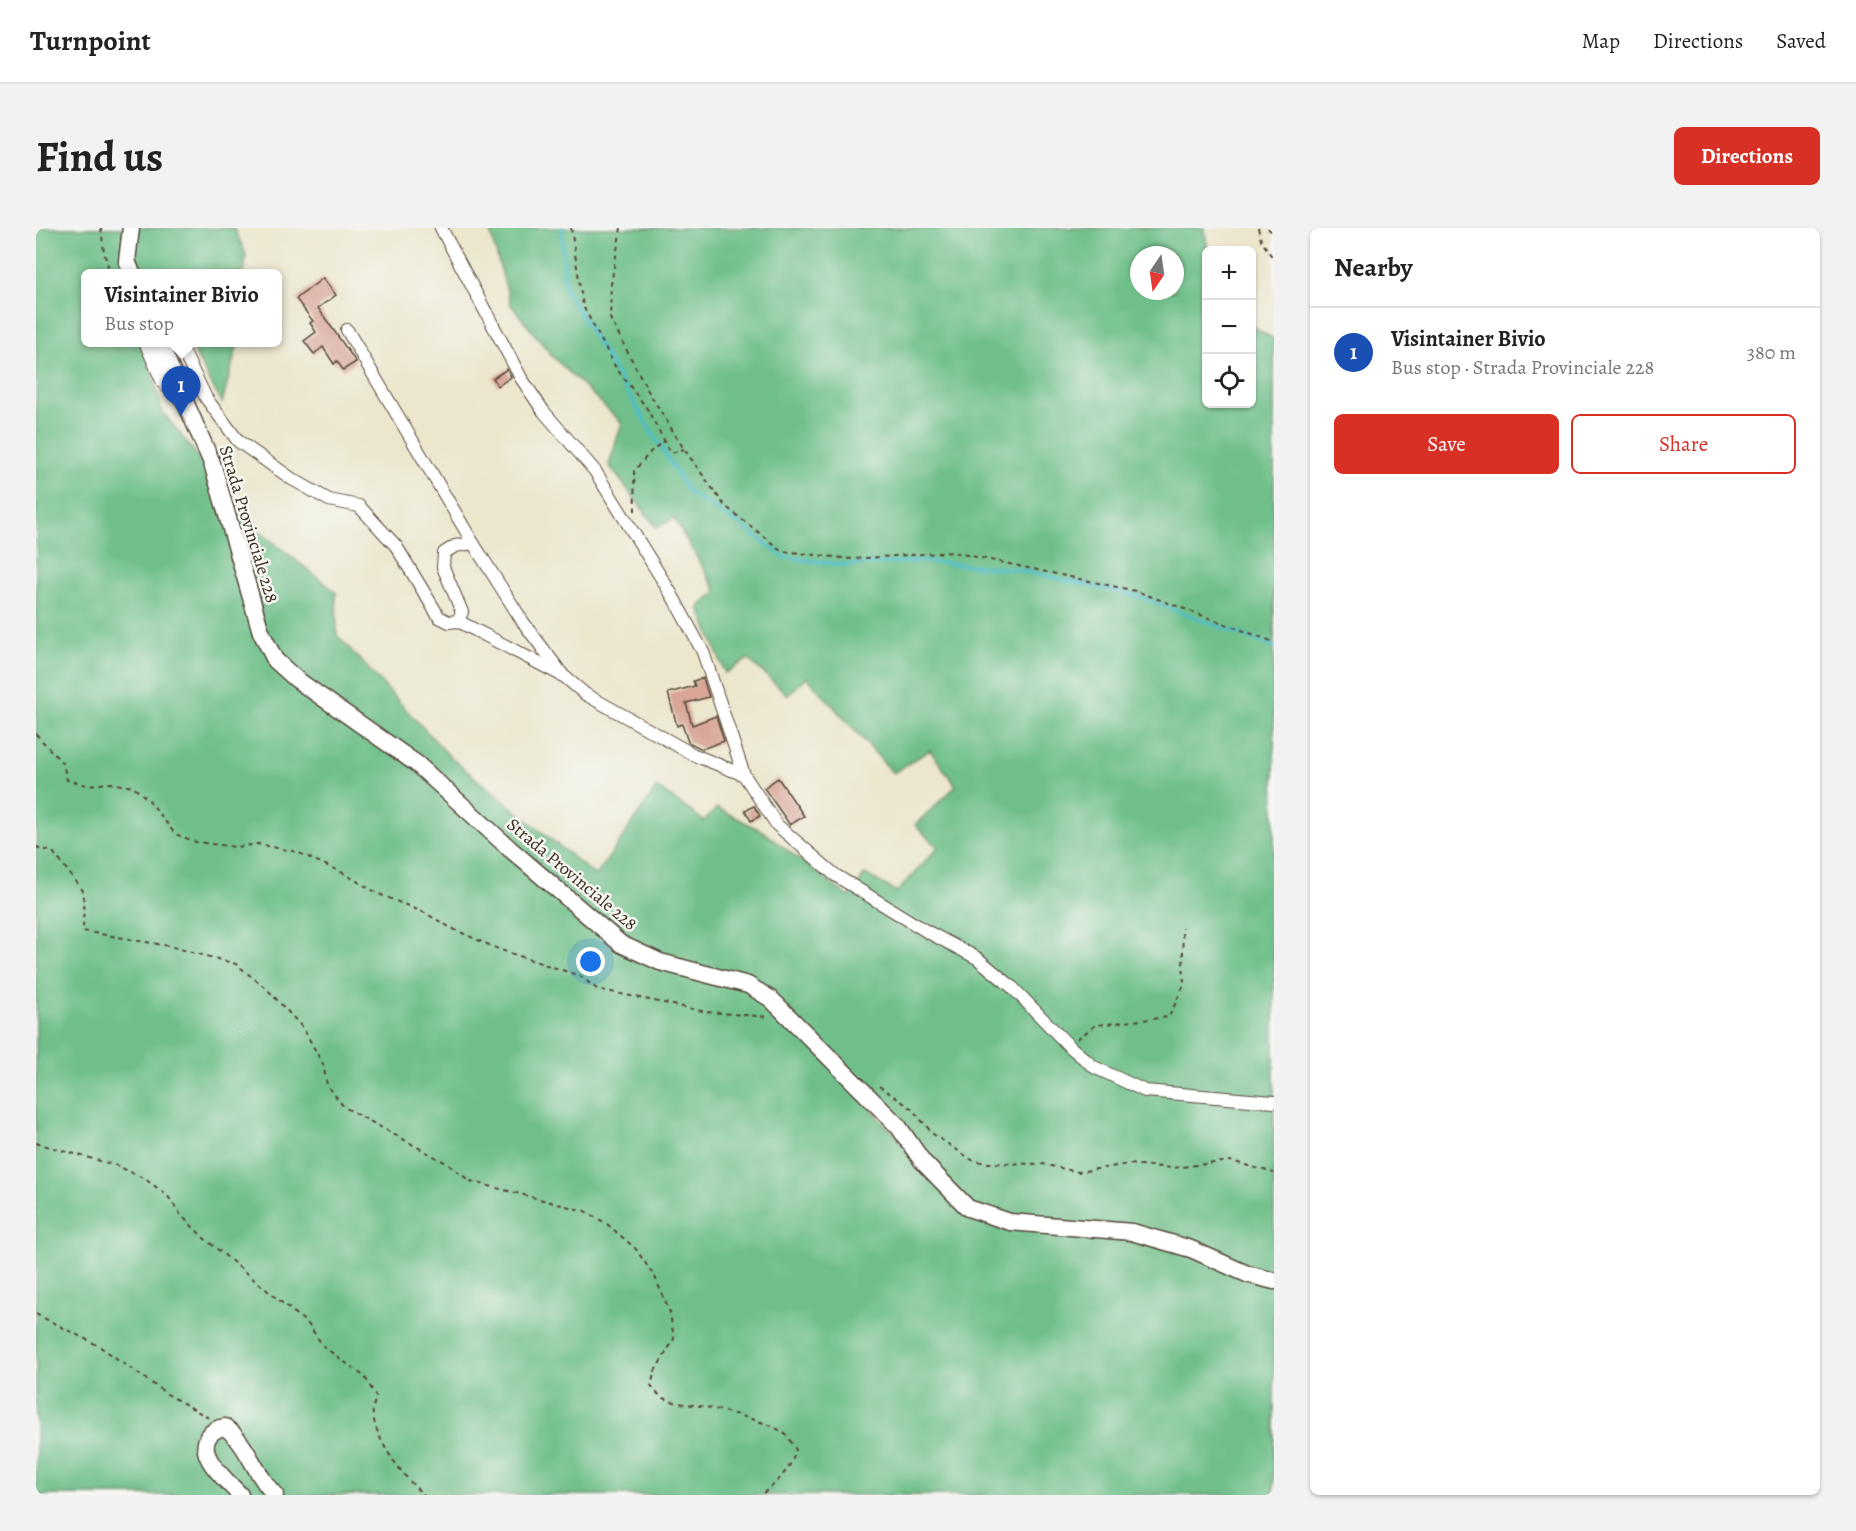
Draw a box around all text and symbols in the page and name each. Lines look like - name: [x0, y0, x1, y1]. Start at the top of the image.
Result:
- text: Turnpoint: [30, 22, 151, 60]
- text: Map: [1582, 27, 1620, 55]
- text: Directions: [1653, 27, 1743, 55]
- text: Saved: [1776, 27, 1826, 55]
- button: Directions: [1674, 127, 1820, 185]
- text: Find us: [36, 128, 163, 185]
- north arrow: [1130, 246, 1184, 300]
- map controls: [1202, 246, 1256, 408]
- button: +: [1202, 246, 1256, 300]
- text: Nearby: [1334, 250, 1413, 285]
- popup: [81, 269, 282, 347]
- text: Visintainer Bivio: [104, 280, 259, 310]
- button: −: [1202, 300, 1256, 354]
- text: Bus stop: [104, 310, 174, 337]
- text: Visintainer Bivio: [1391, 324, 1546, 354]
- text: 1: [1350, 339, 1357, 366]
- text: 380 m: [1747, 339, 1796, 366]
- button: locate: [1202, 354, 1256, 408]
- text: Bus stop · Strada Provinciale 228: [1391, 354, 1654, 381]
- pin: 1: [162, 366, 200, 416]
- button: Save: [1334, 414, 1559, 474]
- button: Share: [1571, 414, 1796, 474]
- street label: Strada Provinciale 228: [214, 442, 284, 606]
- street label: Strada Provinciale 228: [502, 812, 642, 936]
- your location: [576, 947, 605, 976]

